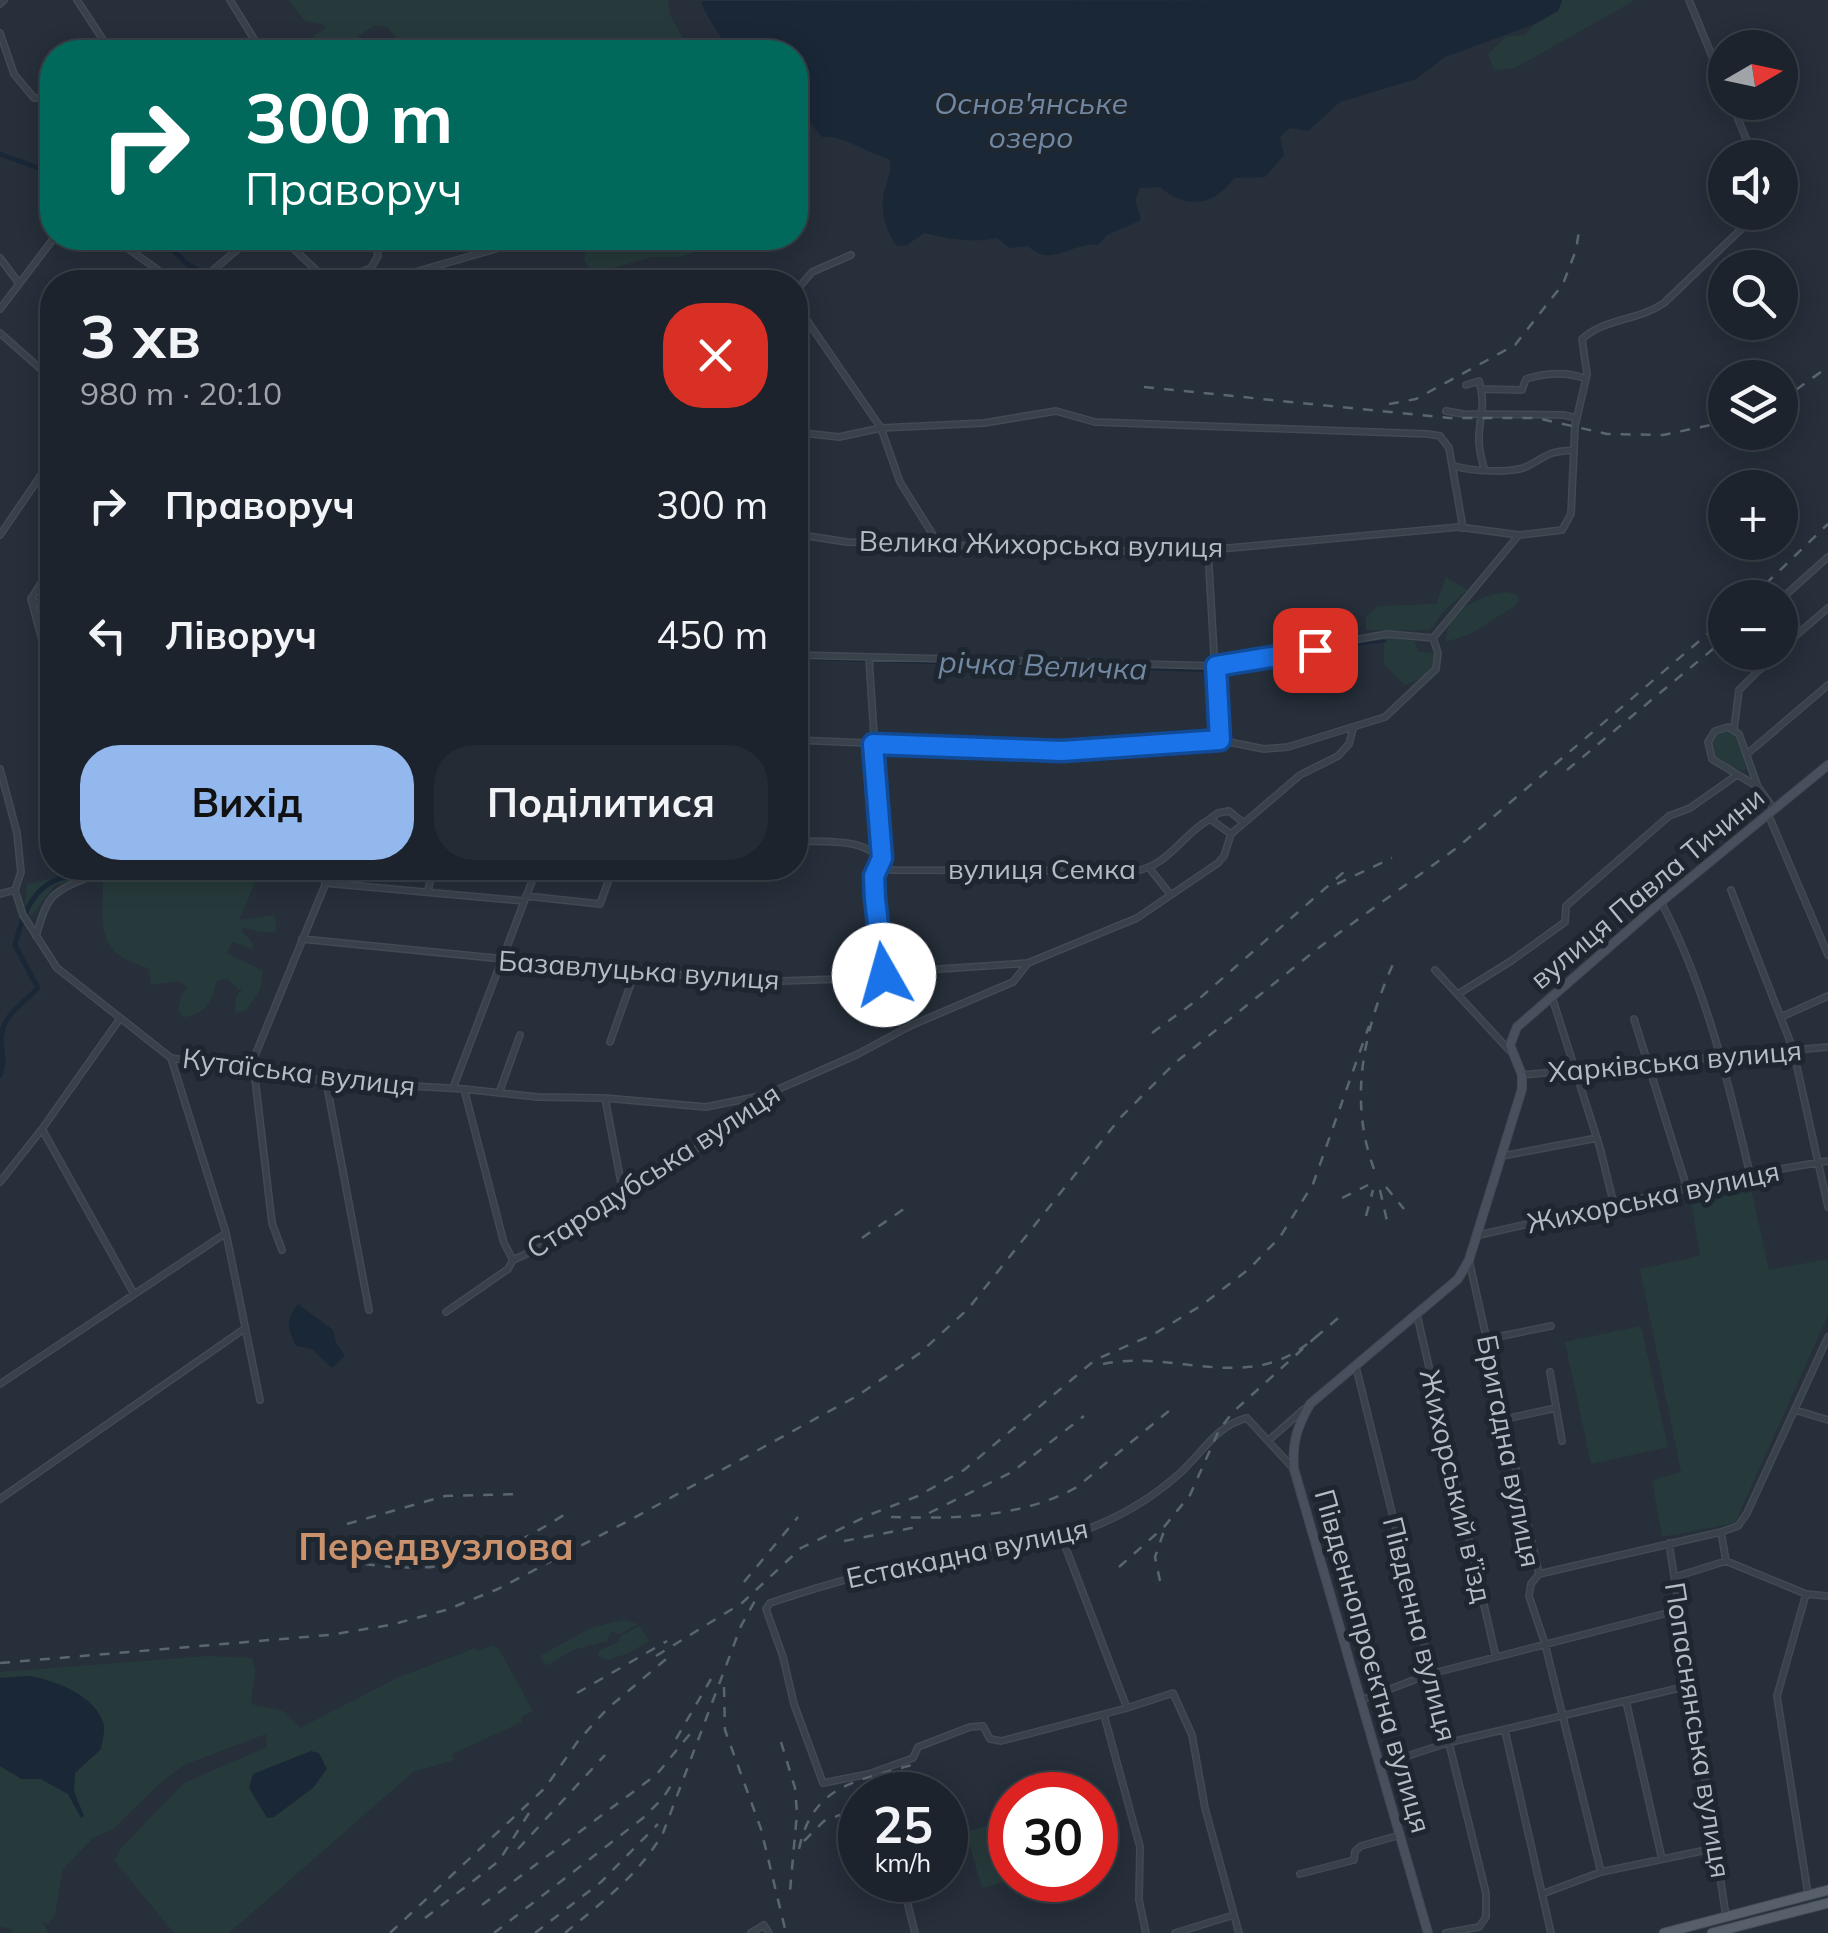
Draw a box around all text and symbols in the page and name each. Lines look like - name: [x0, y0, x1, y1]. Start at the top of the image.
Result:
- north arrow: [1708, 30, 1798, 120]
- map controls: [1708, 30, 1798, 670]
- text: 300 m: [245, 73, 453, 161]
- icon: right: [80, 80, 210, 210]
- water label: Основ'янське озеро: [934, 84, 1128, 156]
- button: sound: [1708, 140, 1798, 230]
- text: Праворуч: [245, 160, 462, 216]
- button: search: [1708, 250, 1798, 340]
- text: 3 хв: [80, 298, 201, 373]
- button: close: [663, 303, 768, 408]
- button: layers: [1708, 360, 1798, 450]
- text: 980 m · 20:10: [80, 373, 282, 413]
- button: +: [1708, 470, 1798, 560]
- icon: right: [80, 478, 135, 533]
- text: Праворуч: [165, 481, 355, 529]
- text: 300 m: [656, 481, 768, 529]
- street label: Велика Жихорська вулиця: [859, 523, 1223, 564]
- button: −: [1708, 580, 1798, 670]
- icon: left: [80, 608, 135, 663]
- pin: [1273, 608, 1358, 693]
- text: Ліворуч: [165, 611, 317, 659]
- text: 450 m: [656, 611, 768, 659]
- icon: arrive: [1288, 623, 1343, 678]
- water label: річка Величка: [938, 642, 1148, 688]
- button: Вихід: [80, 745, 414, 860]
- button: Поділитися: [434, 745, 768, 860]
- street label: вулиця Павла Тичини: [1522, 779, 1771, 996]
- street label: вулиця Семка: [948, 851, 1136, 886]
- position arrow: [832, 923, 936, 1027]
- street label: Базавлуцька вулиця: [497, 942, 781, 997]
- street label: Харківська вулиця: [1547, 1032, 1803, 1089]
- street label: Кутаїська вулиця: [181, 1040, 417, 1103]
- street label: Стародубська вулиця: [519, 1075, 786, 1266]
- street label: Жихорська вулиця: [1523, 1153, 1782, 1240]
- street label: Бригадна вулиця: [1470, 1332, 1549, 1570]
- street label: Жихорський в’їзд: [1413, 1366, 1500, 1606]
- street label: Південнопроєктна вулиця: [1308, 1485, 1439, 1837]
- street label: Естакадна вулиця: [843, 1510, 1091, 1595]
- street label: Південна вулиця: [1376, 1513, 1465, 1745]
- district label: Передвузлова: [298, 1522, 574, 1570]
- street label: Попаснянська вулиця: [1658, 1580, 1739, 1880]
- speed limit sign: 30: [988, 1772, 1118, 1902]
- text: 25: [873, 1793, 933, 1856]
- text: km/h: [875, 1847, 931, 1878]

